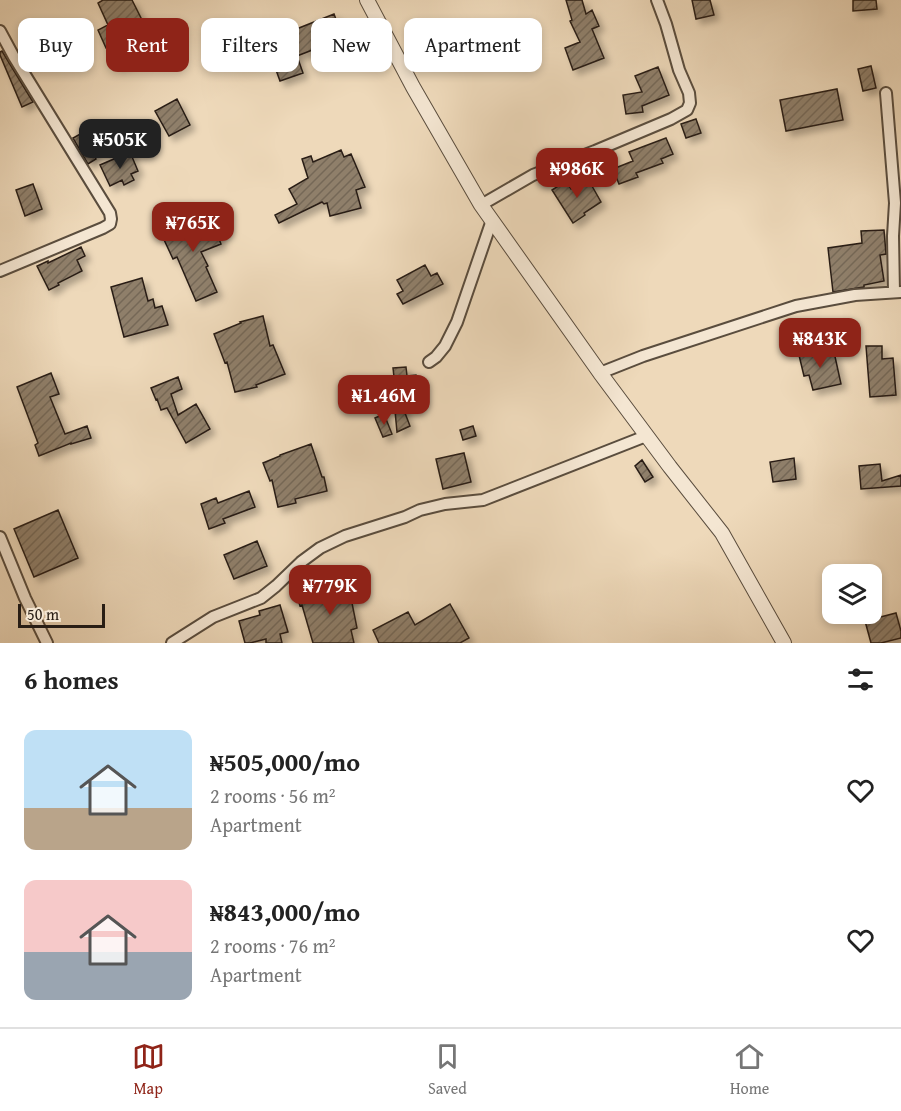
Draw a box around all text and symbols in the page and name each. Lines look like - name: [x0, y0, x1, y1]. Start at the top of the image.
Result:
- chip: Buy: [18, 18, 94, 72]
- chip: Rent: [106, 18, 189, 72]
- chip: Filters: [201, 18, 299, 72]
- chip: New: [311, 18, 392, 72]
- chip: Apartment: [404, 18, 542, 72]
- pin: ₦505K: [78, 119, 162, 170]
- text: ₦505K: [93, 124, 147, 153]
- pin: ₦986K: [535, 148, 619, 199]
- text: ₦986K: [550, 153, 604, 182]
- pin: ₦765K: [151, 202, 235, 253]
- text: ₦765K: [166, 207, 220, 236]
- pin: ₦843K: [778, 318, 862, 369]
- text: ₦843K: [793, 323, 847, 352]
- pin: ₦1.46M: [335, 375, 433, 426]
- text: ₦1.46M: [352, 380, 416, 409]
- map controls: [822, 564, 882, 624]
- button: layers: [822, 564, 882, 624]
- pin: ₦779K: [288, 565, 372, 616]
- text: ₦779K: [303, 570, 357, 599]
- scale bar: [18, 601, 105, 628]
- text: 50 m: [27, 602, 59, 626]
- text: 6 homes: [24, 660, 119, 699]
- icon: filters: [844, 663, 877, 696]
- text: ₦505,000/mo: [210, 742, 360, 781]
- icon: home: [72, 754, 144, 826]
- icon: heart: [844, 774, 877, 807]
- text: 2 rooms · 56 m²: [210, 781, 336, 810]
- text: Apartment: [210, 810, 302, 839]
- text: ₦843,000/mo: [210, 892, 360, 931]
- icon: home: [72, 904, 144, 976]
- icon: heart: [844, 924, 877, 957]
- text: 2 rooms · 76 m²: [210, 931, 336, 960]
- text: Apartment: [210, 960, 302, 989]
- tab: Map: [132, 1040, 165, 1100]
- tab: Saved: [428, 1040, 467, 1100]
- tab: Home: [730, 1040, 769, 1100]

